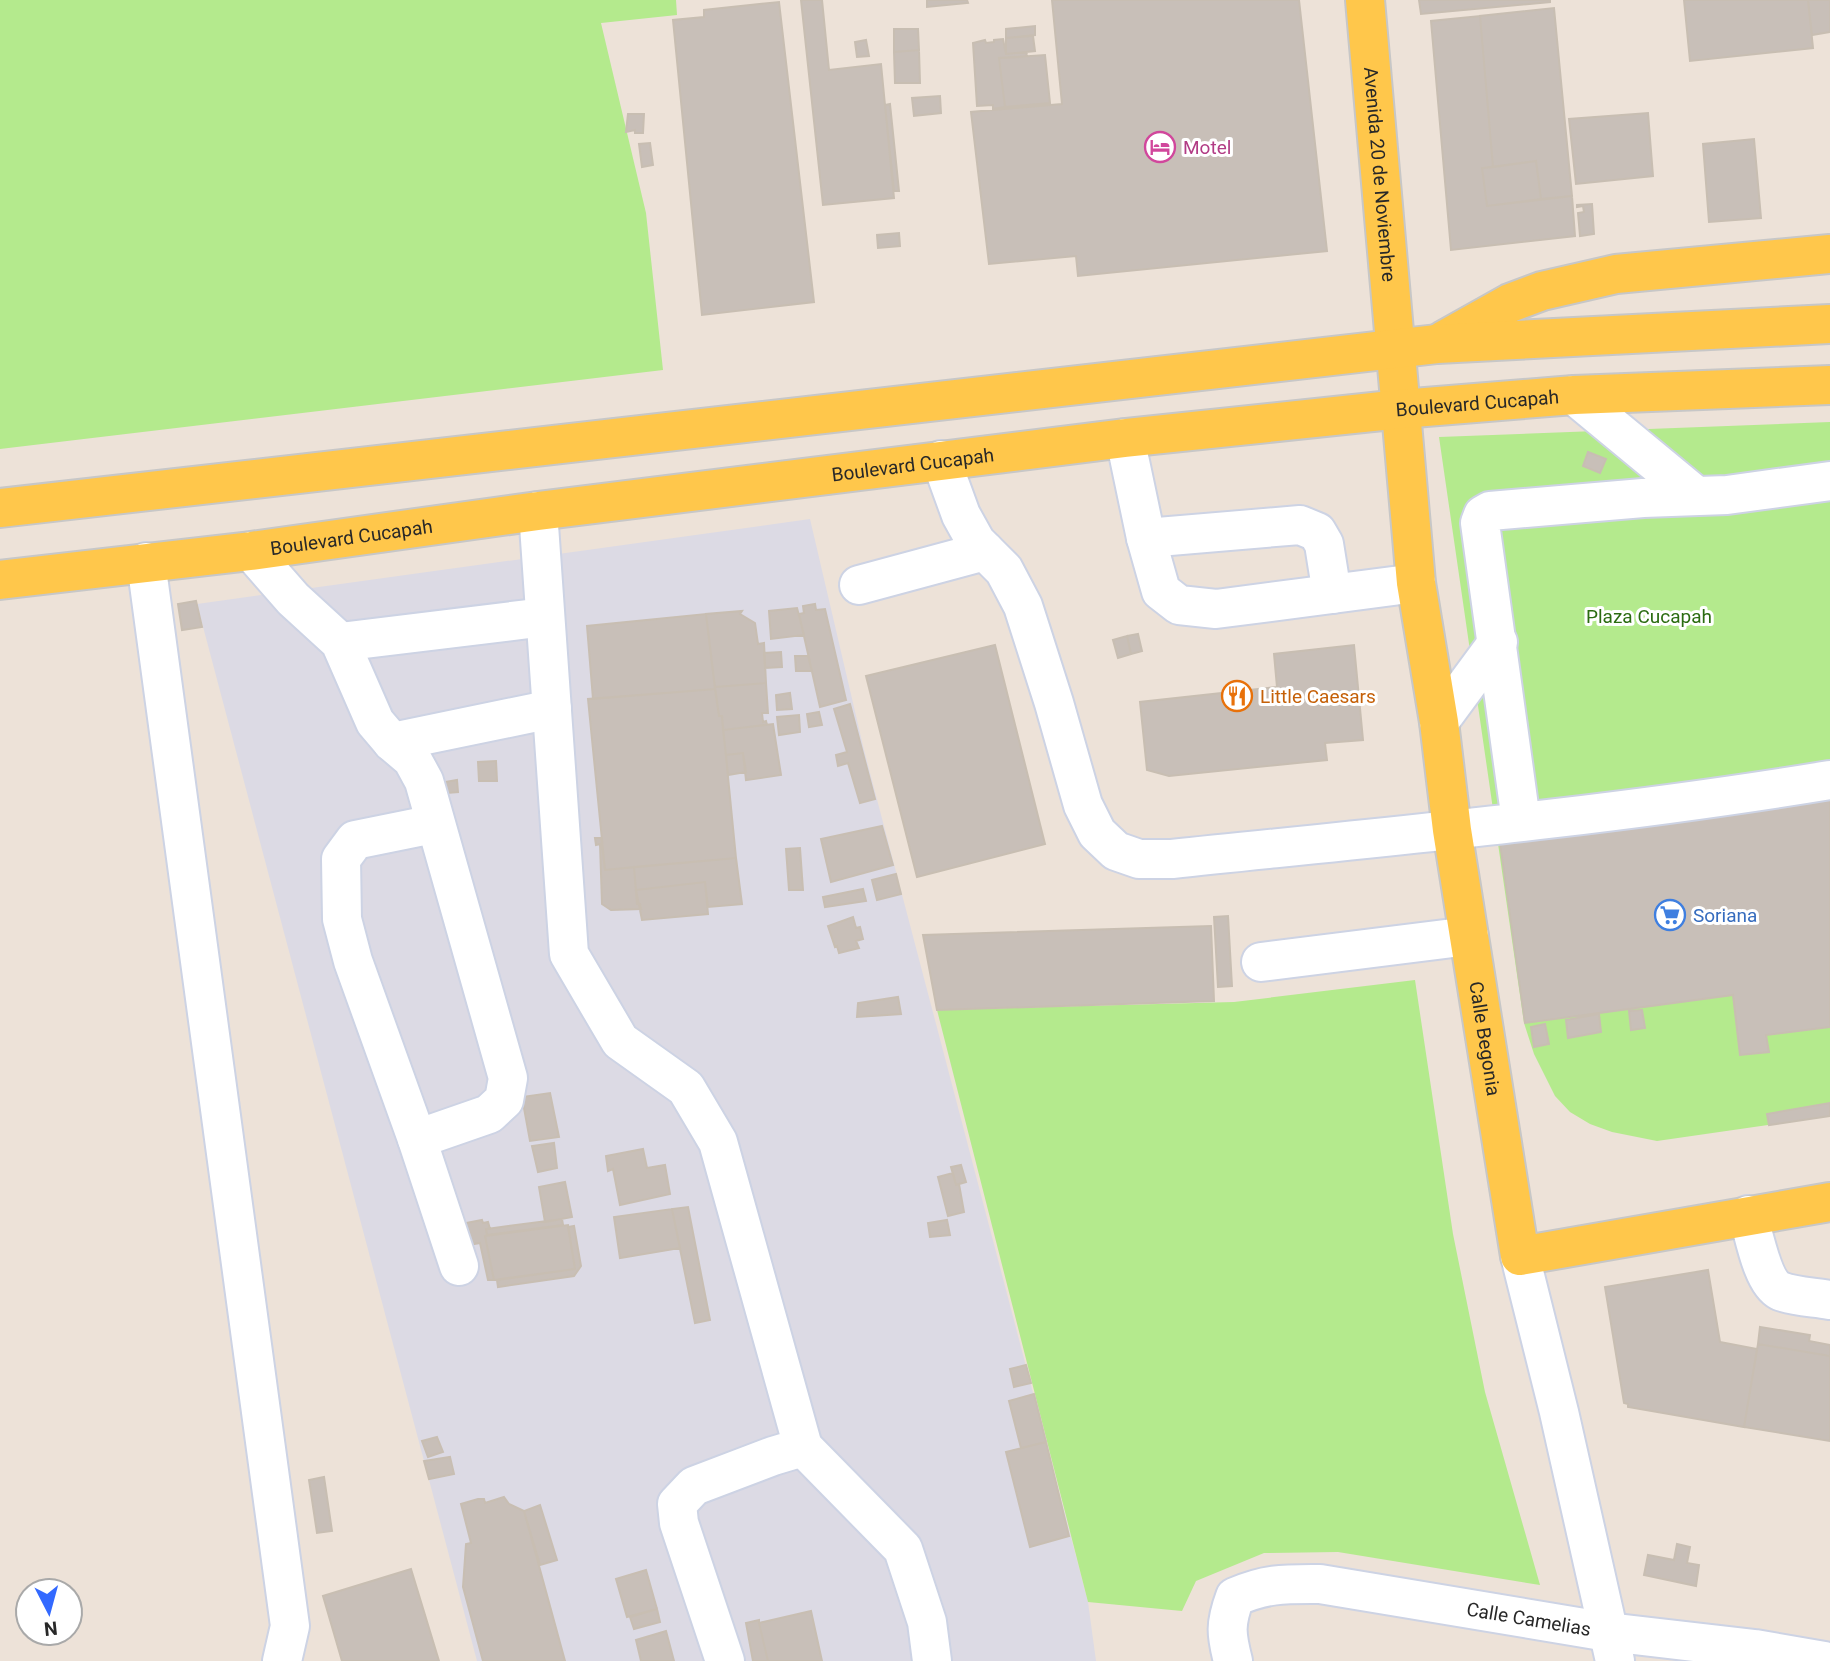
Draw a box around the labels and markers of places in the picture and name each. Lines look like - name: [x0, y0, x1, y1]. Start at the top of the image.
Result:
- hotel icon: Motel: [1143, 130, 1177, 164]
- place label: Motel: [1183, 136, 1231, 159]
- restaurant icon: Little Caesars: [1220, 679, 1254, 713]
- place label: Little Caesars: [1260, 685, 1376, 708]
- supermarket icon: Soriana: [1653, 898, 1687, 932]
- place label: Soriana: [1693, 904, 1757, 927]

